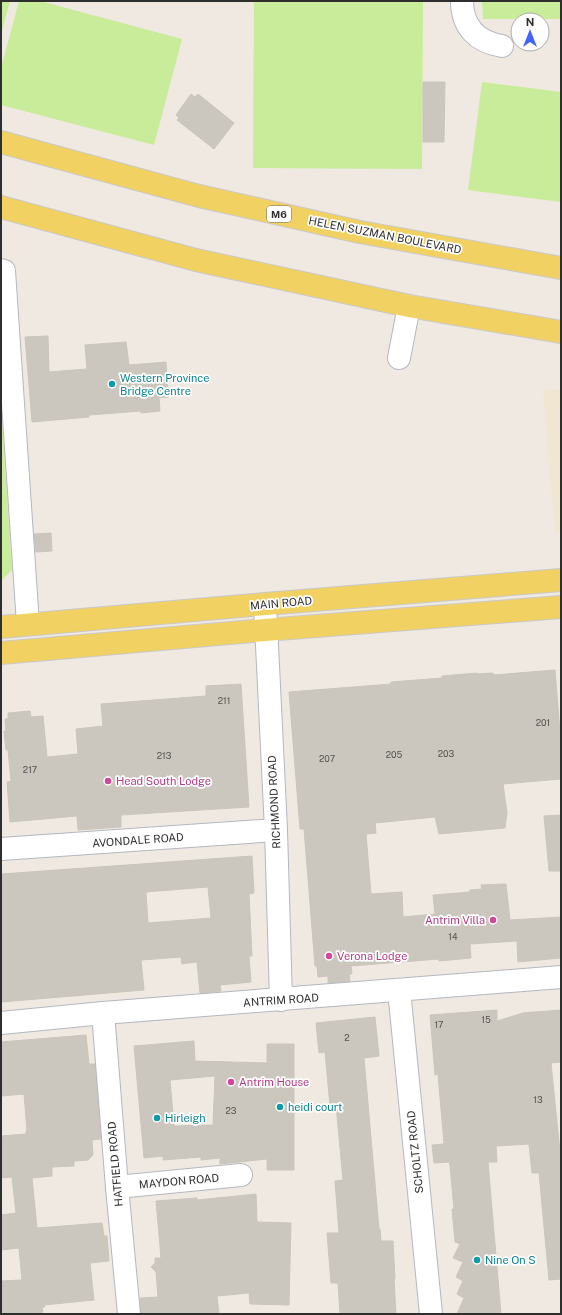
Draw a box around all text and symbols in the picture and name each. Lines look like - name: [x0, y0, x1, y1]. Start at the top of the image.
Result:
- north arrow: [510, 12, 550, 52]
- text: N: [526, 16, 534, 28]
- road number: M6: [267, 206, 291, 222]
- street label: HELEN SUZMAN BOULEVARD: [308, 214, 463, 256]
- place label: Western Province Bridge Centre: [120, 372, 210, 397]
- marker: Western Province Bridge Centre: [107, 379, 117, 389]
- street label: MAIN ROAD: [250, 594, 313, 612]
- house number: 211: [218, 695, 230, 706]
- house number: 201: [536, 717, 550, 728]
- house number: 203: [438, 748, 455, 759]
- house number: 205: [386, 749, 403, 760]
- house number: 213: [157, 750, 172, 761]
- house number: 207: [319, 753, 335, 764]
- street label: RICHMOND ROAD: [266, 755, 282, 849]
- house number: 217: [23, 764, 37, 775]
- place label: Head South Lodge: [116, 775, 211, 787]
- marker: Head South Lodge: [103, 776, 113, 786]
- street label: AVONDALE ROAD: [92, 831, 184, 849]
- place label: Antrim Villa: [425, 914, 485, 926]
- marker: Antrim Villa: [488, 915, 498, 925]
- house number: 14: [448, 931, 458, 942]
- place label: Verona Lodge: [337, 950, 407, 962]
- marker: Verona Lodge: [324, 951, 334, 961]
- street label: ANTRIM ROAD: [243, 991, 320, 1009]
- house number: 15: [481, 1014, 491, 1025]
- house number: 17: [434, 1019, 444, 1030]
- house number: 2: [344, 1032, 350, 1043]
- place label: Antrim House: [239, 1076, 309, 1088]
- marker: Antrim House: [226, 1077, 236, 1087]
- house number: 13: [533, 1094, 543, 1105]
- place label: heidi court: [288, 1101, 342, 1113]
- marker: heidi court: [275, 1102, 285, 1112]
- house number: 23: [225, 1105, 237, 1116]
- street label: SCHOLTZ ROAD: [405, 1110, 425, 1194]
- place label: Hirleigh: [165, 1112, 206, 1124]
- marker: Hirleigh: [152, 1113, 162, 1123]
- street label: HATFIELD ROAD: [105, 1121, 125, 1207]
- street label: MAYDON ROAD: [138, 1171, 220, 1190]
- place label: Nine On S: [485, 1254, 536, 1266]
- marker: Nine On S: [472, 1255, 482, 1265]

